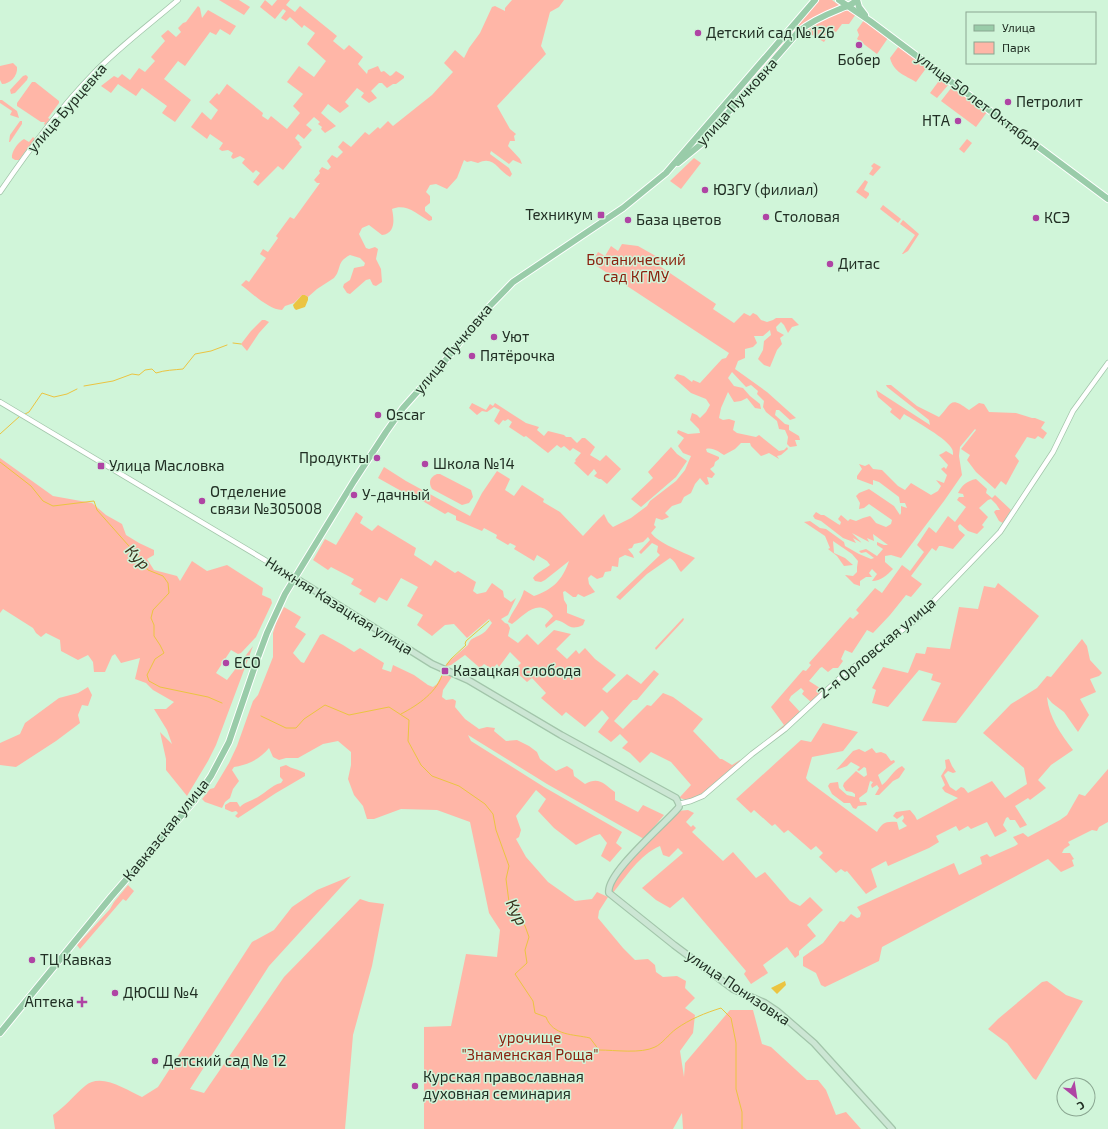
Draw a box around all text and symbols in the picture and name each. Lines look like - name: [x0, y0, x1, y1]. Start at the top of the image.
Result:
- legend: [966, 12, 1096, 64]
- text: Улица: [1002, 20, 1035, 34]
- place label: Детский сад №126: [706, 23, 835, 41]
- marker: Детский сад №126: [693, 28, 703, 38]
- marker: Бобер: [854, 40, 864, 50]
- text: Парк: [1002, 40, 1031, 54]
- street label: улица 50 лет Октября: [912, 47, 1045, 154]
- place label: Бобер: [837, 50, 881, 68]
- street label: улица Пучковка: [692, 54, 781, 150]
- street label: улица Бурцевка: [23, 59, 111, 156]
- place label: Петролит: [1016, 92, 1083, 110]
- marker: Петролит: [1003, 97, 1013, 107]
- place label: НТА: [922, 111, 951, 129]
- marker: НТА: [953, 116, 963, 126]
- place label: ЮЗГУ (филиал): [713, 180, 818, 198]
- marker: ЮЗГУ (филиал): [700, 185, 710, 195]
- place label: Техникум: [525, 205, 593, 224]
- place label: Столовая: [774, 207, 840, 225]
- place label: КСЭ: [1044, 208, 1070, 226]
- marker: Техникум: [596, 210, 606, 220]
- place label: База цветов: [636, 210, 721, 228]
- marker: Столовая: [761, 212, 771, 222]
- marker: КСЭ: [1031, 213, 1041, 223]
- marker: База цветов: [623, 215, 633, 225]
- park label: Ботанический сад КГМУ: [586, 250, 686, 285]
- place label: Дитас: [838, 254, 880, 272]
- marker: Дитас: [825, 259, 835, 269]
- street label: улица Пучковка: [409, 300, 496, 398]
- place label: Уют: [502, 327, 529, 345]
- marker: Уют: [489, 332, 499, 342]
- place label: Пятёрочка: [480, 346, 555, 364]
- marker: Пятёрочка: [467, 351, 477, 361]
- place label: Oscar: [386, 405, 425, 423]
- marker: Oscar: [373, 410, 383, 420]
- place label: Продукты: [299, 448, 369, 467]
- marker: Продукты: [372, 453, 382, 463]
- place label: Школа №14: [433, 454, 515, 472]
- place label: Улица Масловка: [109, 456, 225, 474]
- marker: Школа №14: [420, 459, 430, 469]
- marker: Улица Масловка: [96, 461, 106, 471]
- place label: Отделение связи №305008: [210, 482, 322, 517]
- place label: У-дачный: [362, 485, 430, 503]
- marker: У-дачный: [349, 490, 359, 500]
- marker: Отделение связи №305008: [197, 496, 207, 506]
- water label: Кур: [122, 540, 155, 573]
- street label: Нижняя Казацкая улица: [262, 552, 417, 659]
- street label: 2-я Орловская улица: [814, 593, 939, 702]
- place label: ECO: [234, 653, 261, 671]
- marker: ECO: [221, 658, 231, 668]
- place label: Казацкая слобода: [453, 661, 581, 679]
- marker: Казацкая слобода: [440, 666, 450, 676]
- street label: Кавказская улица: [118, 775, 213, 885]
- water label: Кур: [503, 895, 532, 928]
- street label: улица Понизовка: [682, 946, 794, 1030]
- place label: ТЦ Кавказ: [40, 950, 112, 968]
- marker: ТЦ Кавказ: [27, 955, 37, 965]
- place label: ДЮСШ №4: [123, 983, 198, 1001]
- marker: ДЮСШ №4: [110, 988, 120, 998]
- place label: Аптека: [24, 992, 74, 1010]
- marker: Аптека: [77, 997, 87, 1007]
- park label: урочище "Знаменская Роща": [462, 1028, 598, 1063]
- place label: Детский сад № 12: [163, 1051, 286, 1069]
- marker: Детский сад № 12: [150, 1056, 160, 1066]
- place label: Курская православная духовная семинария: [423, 1067, 584, 1103]
- north arrow: [1056, 1077, 1096, 1117]
- marker: Курская православная духовная семинария: [410, 1081, 420, 1091]
- text: С: [1075, 1099, 1087, 1114]

